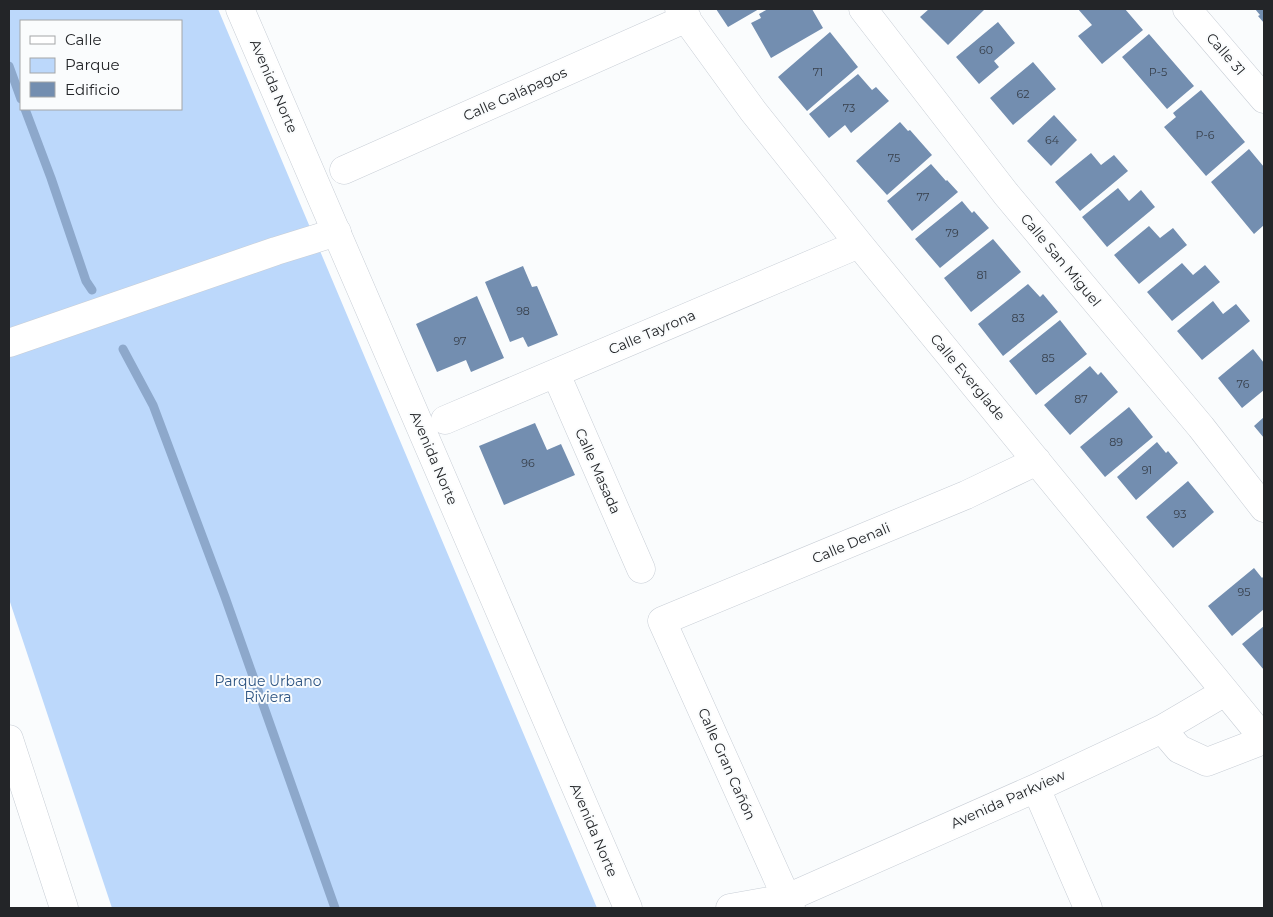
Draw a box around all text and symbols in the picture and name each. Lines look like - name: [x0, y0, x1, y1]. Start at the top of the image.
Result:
- legend: [20, 20, 182, 110]
- street label: Calle 31: [1203, 29, 1249, 79]
- text: Calle: [65, 30, 102, 49]
- street label: Avenida Norte: [246, 36, 302, 136]
- house number: 60: [979, 43, 993, 57]
- text: Parque: [65, 55, 120, 74]
- street label: Calle Galápagos: [460, 63, 570, 125]
- house number: 71: [813, 65, 823, 79]
- house number: P-5: [1149, 65, 1167, 79]
- text: Edificio: [65, 80, 120, 99]
- house number: 62: [1017, 87, 1029, 101]
- house number: 73: [843, 101, 855, 115]
- house number: P-6: [1196, 128, 1215, 142]
- house number: 64: [1045, 133, 1060, 147]
- house number: 75: [888, 151, 900, 165]
- house number: 77: [917, 190, 929, 204]
- street label: Calle San Miguel: [1017, 210, 1105, 310]
- house number: 79: [945, 226, 959, 240]
- house number: 81: [977, 268, 988, 282]
- house number: 98: [516, 304, 530, 318]
- street label: Calle Tayrona: [606, 306, 698, 358]
- house number: 83: [1011, 311, 1025, 325]
- street label: Calle Everglade: [926, 330, 1010, 424]
- house number: 97: [453, 334, 467, 348]
- house number: 85: [1041, 351, 1055, 365]
- house number: 76: [1237, 377, 1250, 391]
- house number: 87: [1074, 392, 1088, 406]
- street label: Avenida Norte: [406, 408, 462, 508]
- street label: Calle Masada: [571, 425, 625, 517]
- house number: 89: [1109, 435, 1123, 449]
- house number: 96: [521, 456, 535, 470]
- house number: 91: [1142, 463, 1152, 477]
- house number: 93: [1174, 507, 1186, 521]
- street label: Calle Denali: [809, 518, 893, 568]
- house number: 95: [1238, 585, 1250, 599]
- park label: Parque Urbano Riviera: [214, 672, 322, 706]
- street label: Calle Gran Cañón: [694, 705, 760, 823]
- street label: Avenida Parkview: [948, 765, 1069, 832]
- street label: Avenida Norte: [566, 780, 622, 880]

